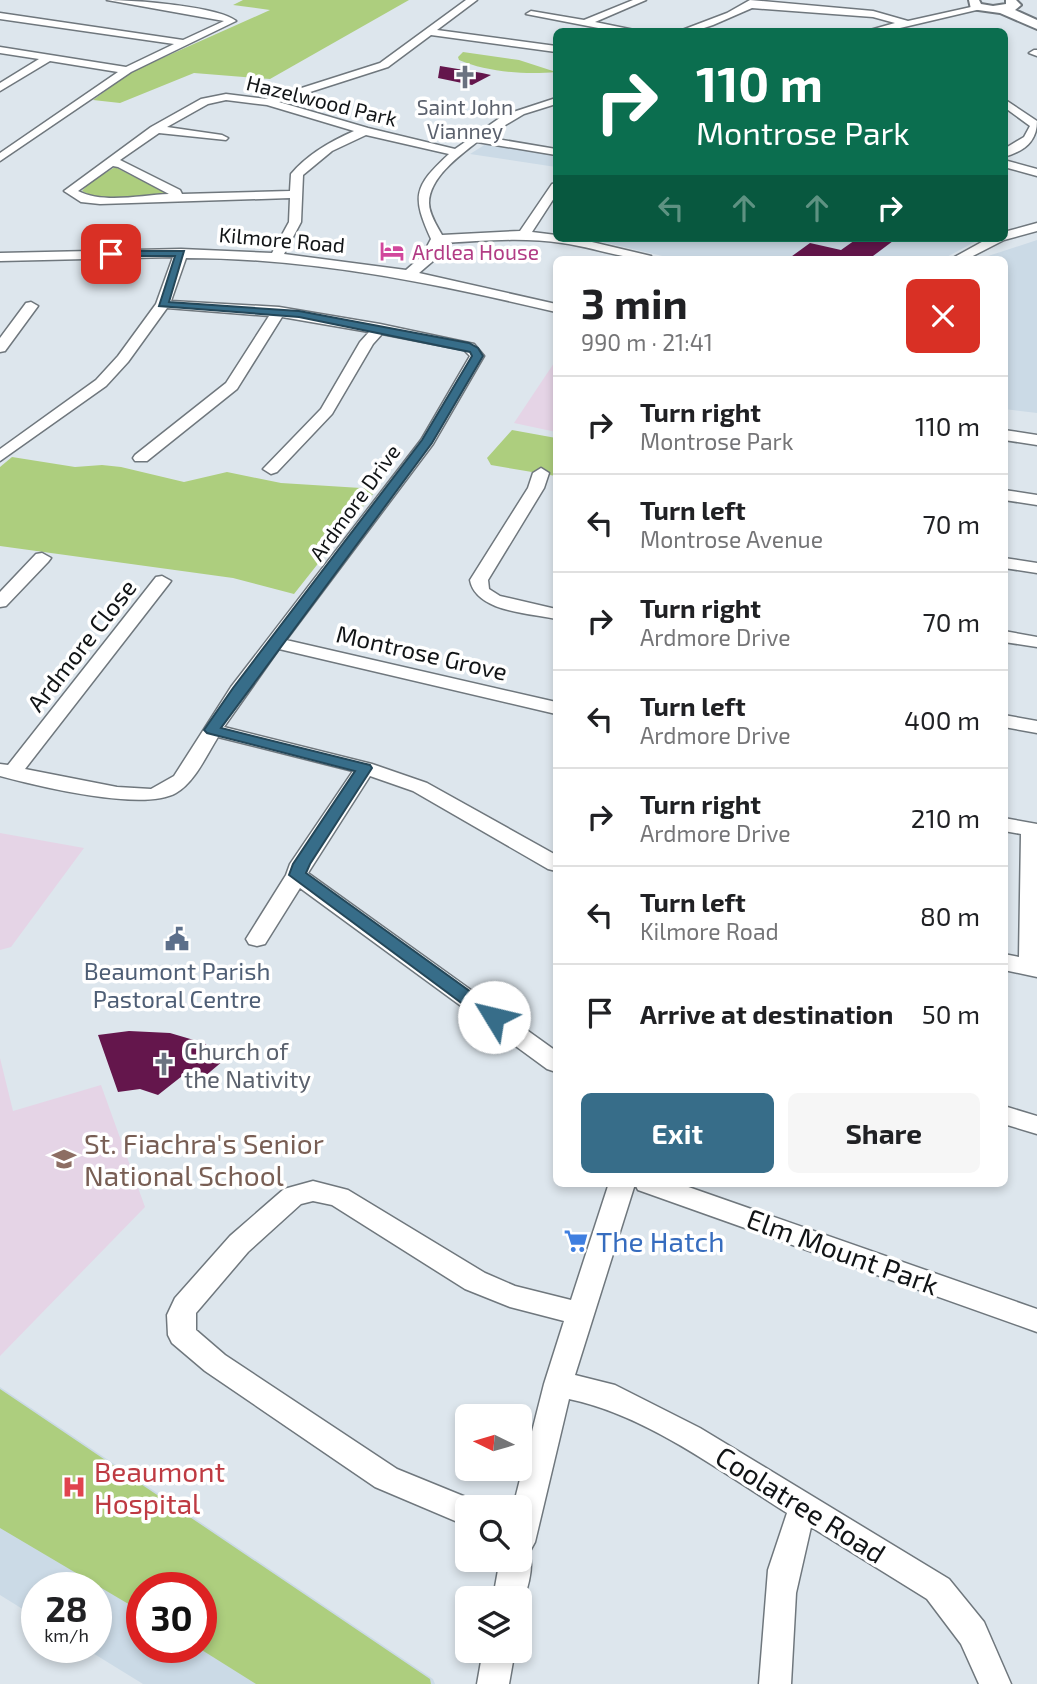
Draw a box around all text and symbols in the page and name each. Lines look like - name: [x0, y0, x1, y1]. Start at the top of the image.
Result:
- text: 110 m: [696, 53, 823, 112]
- icon: right: [581, 56, 672, 147]
- church icon: Saint John Vianney: [451, 63, 479, 91]
- street label: Hazelwood Park: [244, 69, 400, 131]
- place label: Saint John Vianney: [417, 94, 513, 143]
- text: Montrose Park: [696, 113, 910, 151]
- icon: left: [652, 189, 690, 227]
- icon: ahead: [725, 189, 763, 227]
- icon: ahead: [798, 189, 836, 227]
- icon: right: [871, 189, 909, 227]
- street label: Kilmore Road: [218, 221, 346, 257]
- pin: [81, 224, 141, 284]
- icon: arrive: [92, 235, 130, 273]
- hotel icon: Ardlea House: [378, 237, 406, 265]
- place label: Ardlea House: [412, 239, 539, 264]
- text: 3 min: [581, 277, 688, 327]
- button: close: [906, 279, 980, 353]
- text: 990 m · 21:41: [581, 328, 713, 356]
- text: Turn right: [640, 396, 761, 427]
- icon: right: [581, 406, 619, 444]
- text: 110 m: [915, 410, 980, 441]
- text: Montrose Park: [640, 427, 794, 455]
- street label: Ardmore Drive: [303, 439, 405, 565]
- text: Turn left: [640, 494, 746, 525]
- icon: left: [581, 504, 619, 542]
- text: 70 m: [922, 508, 980, 539]
- text: Montrose Avenue: [640, 525, 823, 553]
- street label: Ardmore Close: [20, 573, 142, 717]
- text: Turn right: [640, 592, 761, 623]
- icon: right: [581, 602, 619, 640]
- text: 70 m: [922, 606, 980, 637]
- street label: Montrose Grove: [334, 618, 510, 686]
- text: Ardmore Drive: [640, 623, 791, 651]
- text: Turn left: [640, 690, 746, 721]
- icon: left: [581, 700, 619, 738]
- text: 400 m: [904, 704, 980, 735]
- text: Ardmore Drive: [640, 721, 791, 749]
- text: Turn right: [640, 788, 761, 819]
- icon: right: [581, 798, 619, 836]
- text: 210 m: [911, 802, 980, 833]
- text: Ardmore Drive: [640, 819, 791, 847]
- text: Turn left: [640, 886, 746, 917]
- icon: left: [581, 896, 619, 934]
- text: 80 m: [920, 900, 980, 931]
- text: Kilmore Road: [640, 917, 779, 945]
- public building icon: Beaumont Parish Pastoral Centre: [163, 925, 191, 953]
- place label: Beaumont Parish Pastoral Centre: [84, 956, 270, 1013]
- position arrow: [457, 980, 531, 1054]
- icon: arrive: [581, 994, 619, 1032]
- text: Arrive at destination: [640, 998, 893, 1029]
- text: 50 m: [922, 998, 980, 1029]
- place label: Church of the Nativity: [184, 1036, 311, 1093]
- church icon: Church of the Nativity: [150, 1050, 178, 1078]
- button: Exit: [581, 1093, 774, 1173]
- button: Share: [788, 1093, 980, 1173]
- place label: St. Fiachra's Senior National School: [84, 1126, 324, 1192]
- school or university icon: St. Fiachra's Senior National School: [50, 1145, 78, 1173]
- street label: Elm Mount Park: [742, 1201, 944, 1301]
- place label: The Hatch: [596, 1224, 725, 1258]
- supermarket icon: The Hatch: [562, 1227, 590, 1255]
- north arrow: [455, 1404, 532, 1480]
- map controls: [455, 1404, 532, 1663]
- street label: Coolatree Road: [710, 1438, 892, 1570]
- place label: Beaumont Hospital: [94, 1454, 225, 1520]
- hospital icon: Beaumont Hospital: [60, 1473, 88, 1501]
- button: search: [455, 1495, 532, 1572]
- speed limit sign: 30: [126, 1572, 217, 1663]
- button: layers: [455, 1586, 532, 1663]
- text: 28: [45, 1587, 88, 1629]
- text: km/h: [44, 1624, 89, 1646]

